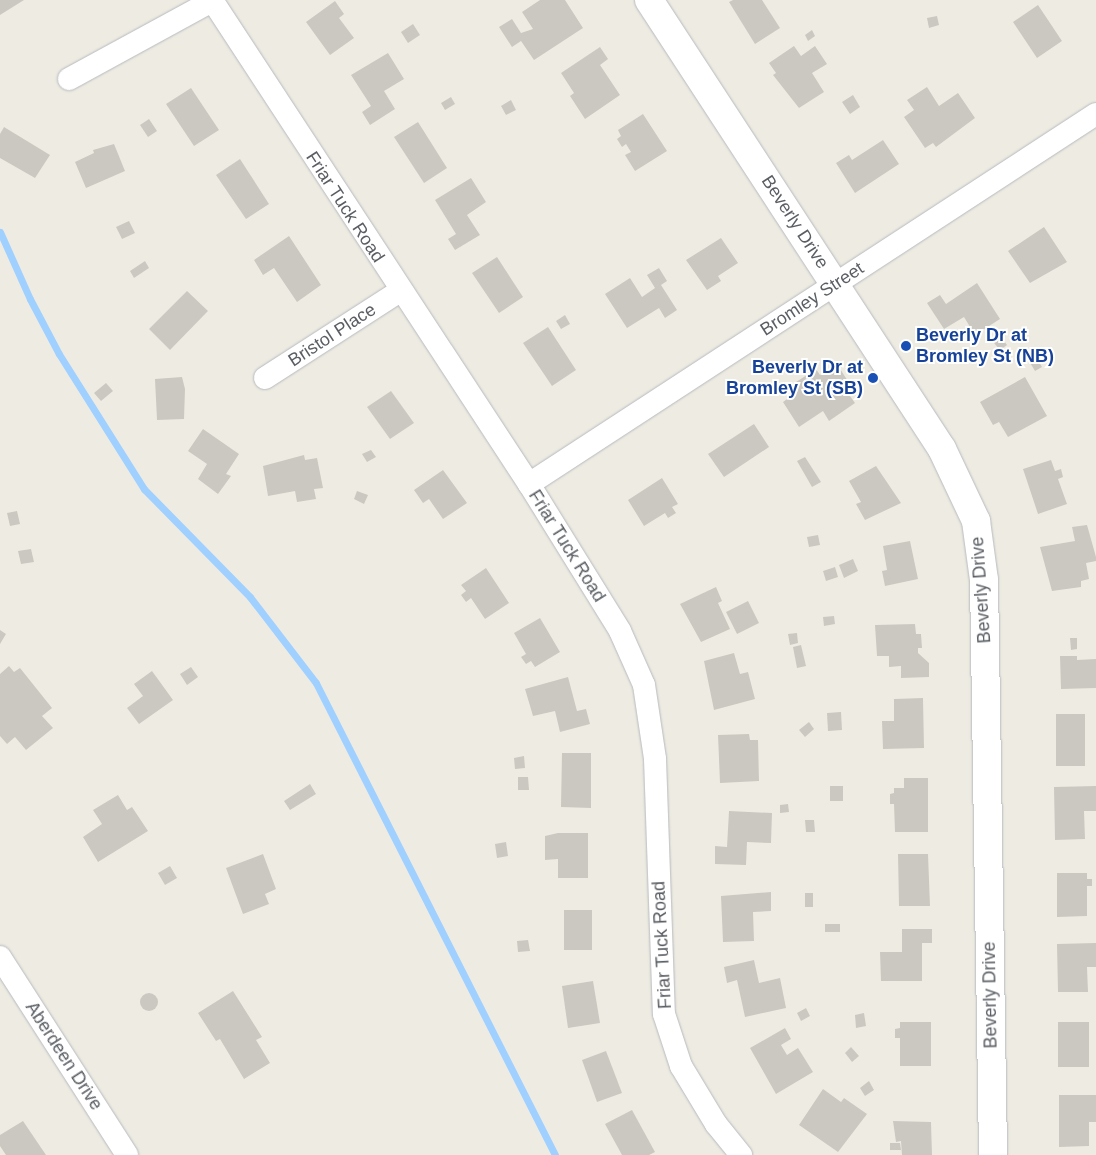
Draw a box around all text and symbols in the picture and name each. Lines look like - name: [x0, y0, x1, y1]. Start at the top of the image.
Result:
- street label: Friar Tuck Road: [301, 147, 389, 267]
- street label: Beverly Drive: [757, 171, 833, 273]
- street label: Bromley Street: [756, 258, 868, 340]
- street label: Bristol Place: [284, 299, 380, 371]
- place label: Beverly Dr at Bromley St (NB): [916, 325, 1054, 368]
- marker: Beverly Dr at Bromley St (NB): [900, 340, 912, 352]
- place label: Beverly Dr at Bromley St (SB): [726, 357, 863, 399]
- marker: Beverly Dr at Bromley St (SB): [867, 372, 879, 384]
- street label: Friar Tuck Road: [524, 486, 610, 606]
- street label: Beverly Drive: [966, 536, 996, 644]
- street label: Friar Tuck Road: [648, 880, 676, 1010]
- street label: Beverly Drive: [978, 941, 1002, 1049]
- street label: Aberdeen Drive: [21, 998, 107, 1114]

